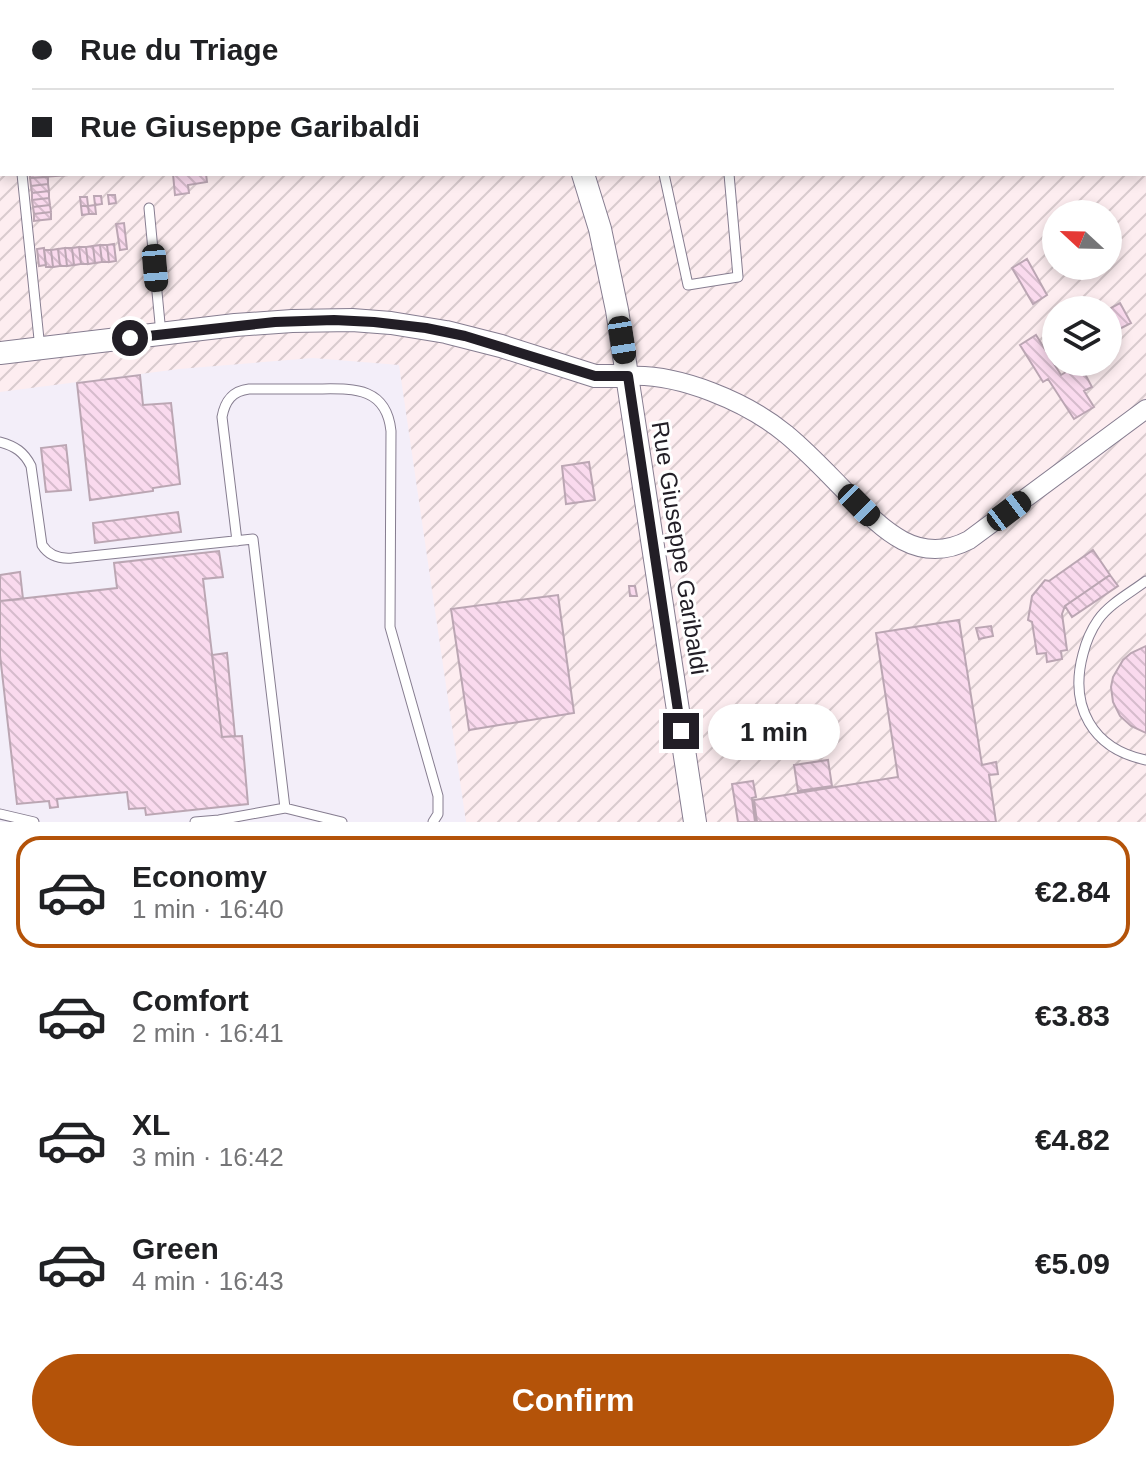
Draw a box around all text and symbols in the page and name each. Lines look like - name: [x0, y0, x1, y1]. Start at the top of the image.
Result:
- text: Rue du Triage: [80, 33, 278, 66]
- text: Rue Giuseppe Garibaldi: [80, 110, 420, 143]
- north arrow: [1042, 200, 1122, 280]
- map controls: [1042, 200, 1122, 376]
- car: [141, 243, 169, 293]
- button: layers: [1042, 296, 1122, 376]
- car: [606, 314, 638, 366]
- route start: [112, 320, 148, 356]
- street label: Rue Giuseppe Garibaldi: [647, 419, 713, 677]
- car: [834, 480, 884, 530]
- car: [983, 487, 1035, 535]
- callout: 1 min: [709, 703, 841, 759]
- route end: [663, 713, 699, 749]
- text: 1 min: [740, 717, 808, 747]
- icon: car: [36, 856, 108, 928]
- text: Economy: [132, 860, 267, 893]
- text: €2.84: [1035, 875, 1110, 908]
- text: 1 min · 16:40: [132, 894, 284, 924]
- icon: car: [36, 980, 108, 1052]
- text: Comfort: [132, 984, 249, 1017]
- text: €3.83: [1035, 999, 1110, 1032]
- text: 2 min · 16:41: [132, 1018, 284, 1048]
- icon: car: [36, 1104, 108, 1176]
- text: XL: [132, 1108, 170, 1141]
- text: €4.82: [1035, 1123, 1110, 1156]
- text: 3 min · 16:42: [132, 1142, 284, 1172]
- icon: car: [36, 1228, 108, 1300]
- text: Green: [132, 1232, 219, 1265]
- text: €5.09: [1035, 1247, 1110, 1280]
- text: 4 min · 16:43: [132, 1266, 284, 1296]
- button: Confirm: [32, 1354, 1114, 1446]

